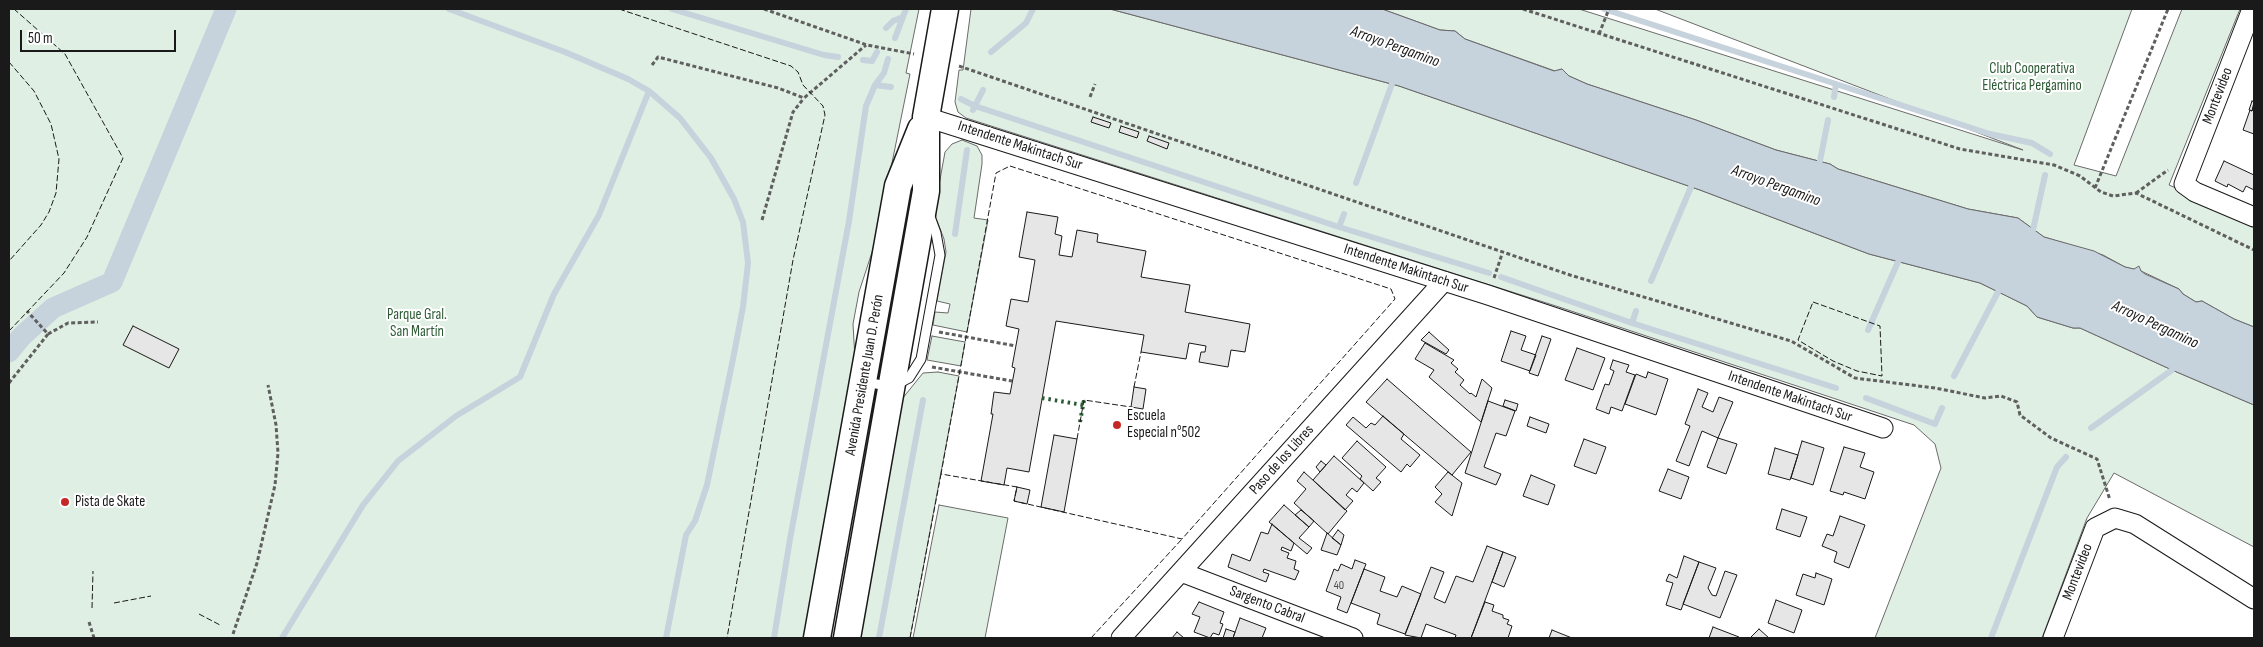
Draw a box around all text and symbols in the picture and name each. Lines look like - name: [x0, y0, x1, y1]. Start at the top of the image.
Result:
- scale bar: [22, 20, 179, 52]
- water label: Arroyo Pergamino: [1348, 22, 1442, 72]
- text: 50 m: [28, 29, 53, 48]
- park label: Club Cooperativa Eléctrica Pergamino: [1982, 60, 2082, 95]
- street label: Montevideo: [2199, 65, 2237, 127]
- street label: Intendente Makintach Sur: [955, 117, 1085, 175]
- water label: Arroyo Pergamino: [1729, 161, 1823, 211]
- street label: Intendente Makintach Sur: [1341, 240, 1471, 298]
- street label: Avenida Presidente Juan D. Perón: [842, 293, 888, 457]
- water label: Arroyo Pergamino: [2109, 297, 2201, 353]
- park label: Parque Gral. San Martín: [387, 306, 447, 341]
- street label: Intendente Makintach Sur: [1726, 367, 1854, 427]
- place label: Escuela Especial n°502: [1127, 407, 1200, 442]
- marker: Escuela Especial n°502: [1111, 419, 1123, 431]
- street label: Paso de los Libres: [1246, 422, 1318, 498]
- place label: Pista de Skate: [75, 493, 145, 511]
- marker: Pista de Skate: [59, 496, 71, 508]
- street label: Montevideo: [2059, 541, 2097, 603]
- house number: 40: [1334, 579, 1344, 593]
- street label: Sargento Cabral: [1227, 582, 1307, 628]

